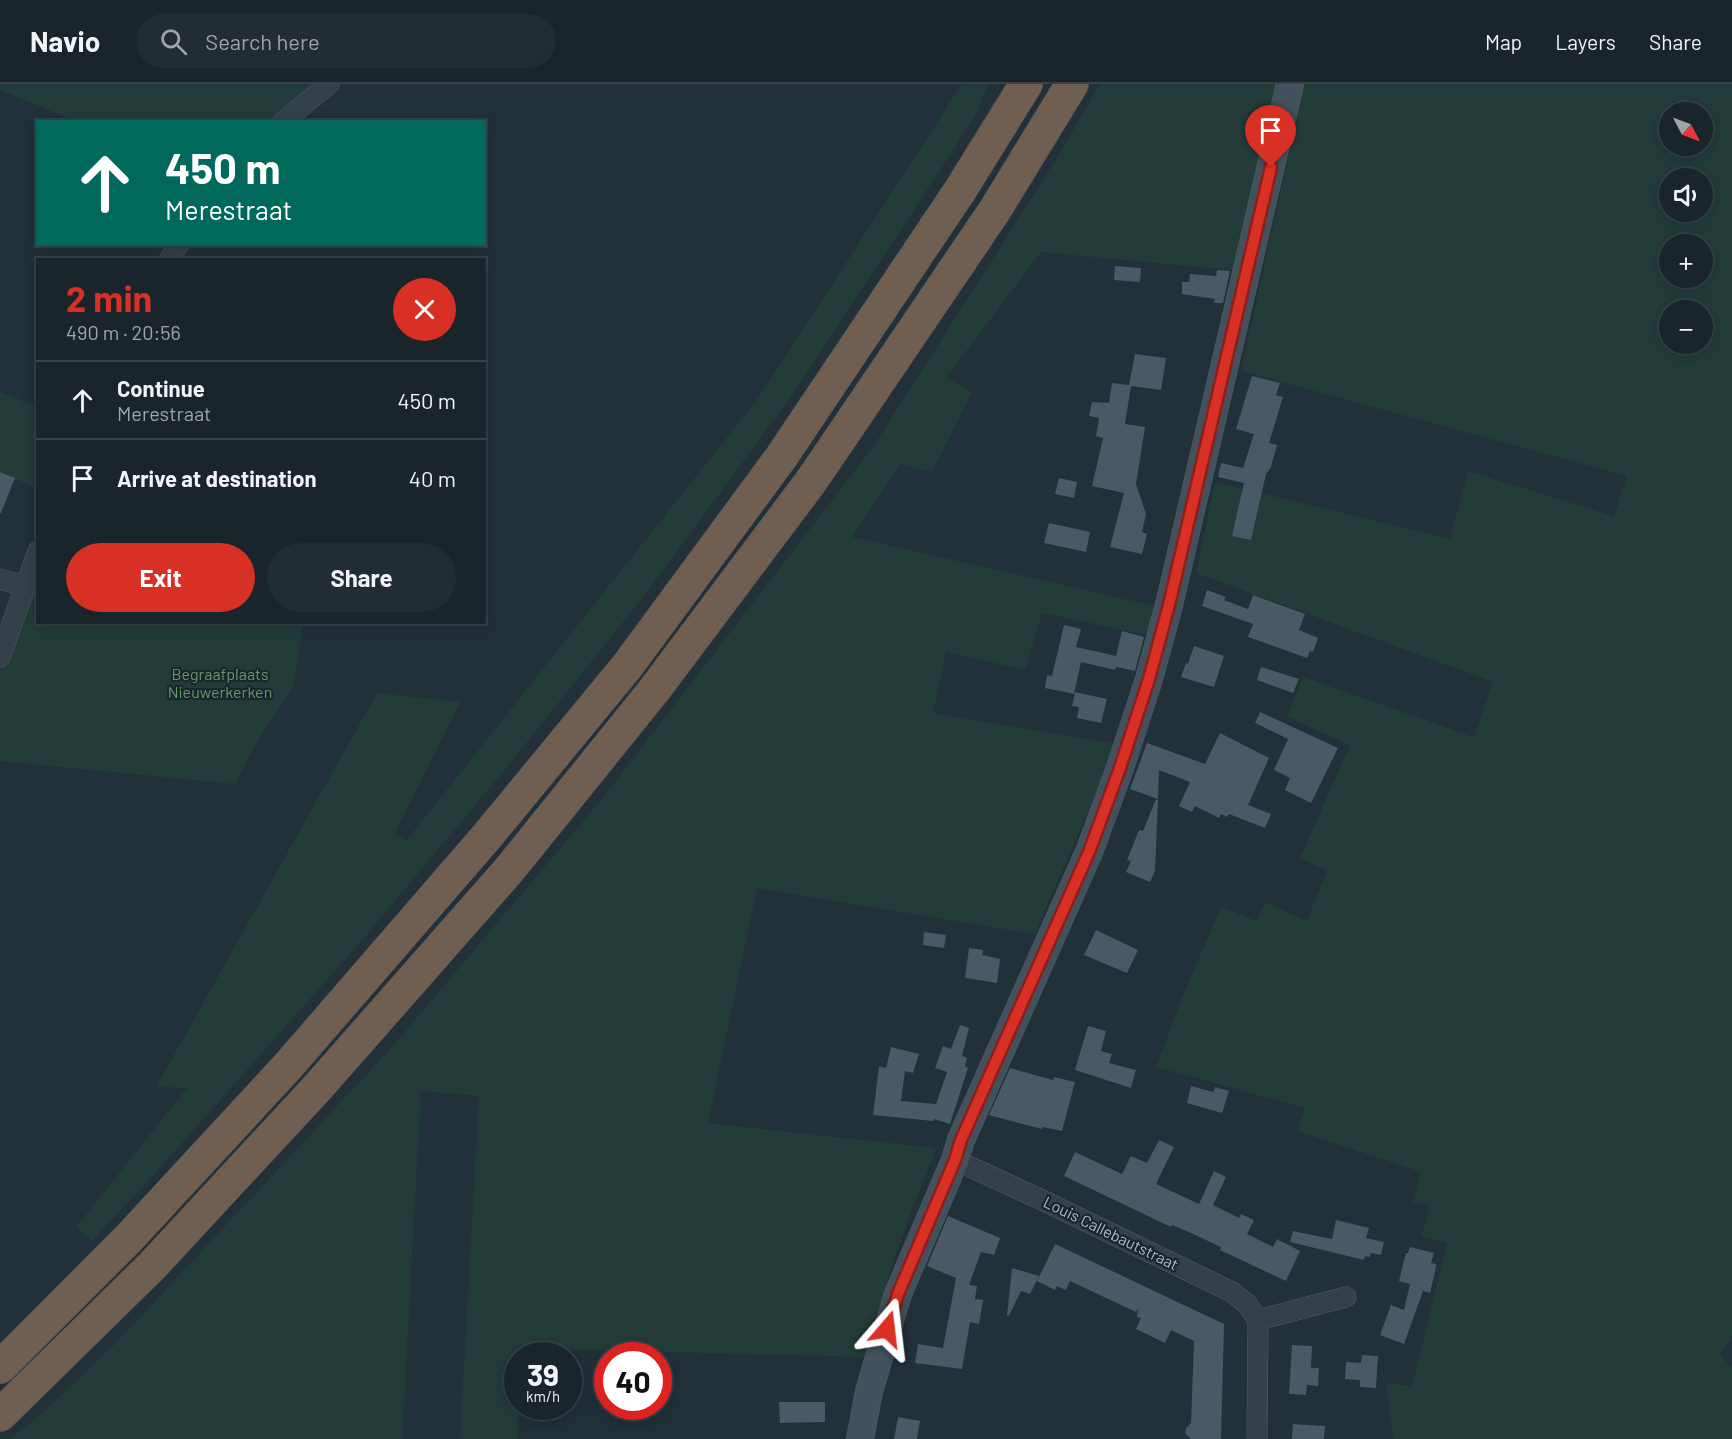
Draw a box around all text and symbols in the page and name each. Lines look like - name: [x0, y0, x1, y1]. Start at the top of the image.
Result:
- search box: [136, 14, 556, 68]
- text: Navio: [30, 24, 100, 58]
- icon: search: [157, 25, 190, 58]
- text: Search here: [205, 28, 320, 54]
- text: Map: [1485, 29, 1522, 54]
- text: Layers: [1555, 29, 1616, 54]
- text: Share: [1649, 29, 1702, 54]
- north arrow: [1659, 102, 1713, 156]
- map controls: [1659, 102, 1713, 354]
- pin: [1245, 105, 1296, 167]
- icon: arrive: [1254, 114, 1287, 147]
- text: 450 m: [165, 142, 280, 192]
- icon: ahead: [66, 144, 144, 222]
- button: sound: [1659, 168, 1713, 222]
- text: Merestraat: [165, 193, 292, 225]
- button: +: [1659, 234, 1713, 288]
- text: 2 min: [66, 276, 152, 319]
- button: close: [393, 278, 456, 341]
- button: −: [1659, 300, 1713, 354]
- text: 490 m · 20:56: [66, 320, 181, 344]
- text: Continue: [117, 375, 205, 401]
- icon: ahead: [66, 384, 99, 417]
- text: 450 m: [398, 387, 456, 413]
- text: Merestraat: [117, 401, 211, 425]
- icon: arrive: [66, 462, 99, 495]
- text: Arrive at destination: [117, 465, 316, 491]
- text: 40 m: [409, 465, 456, 491]
- button: Exit: [66, 543, 255, 612]
- button: Share: [267, 543, 456, 612]
- park label: Begraafplaats Nieuwerkerken: [168, 664, 272, 701]
- street label: Louis Callebautstraat: [1041, 1192, 1182, 1273]
- position arrow: [855, 1297, 919, 1361]
- speed limit sign: 40: [594, 1342, 672, 1420]
- text: 39: [527, 1356, 559, 1392]
- text: km/h: [526, 1387, 560, 1405]

